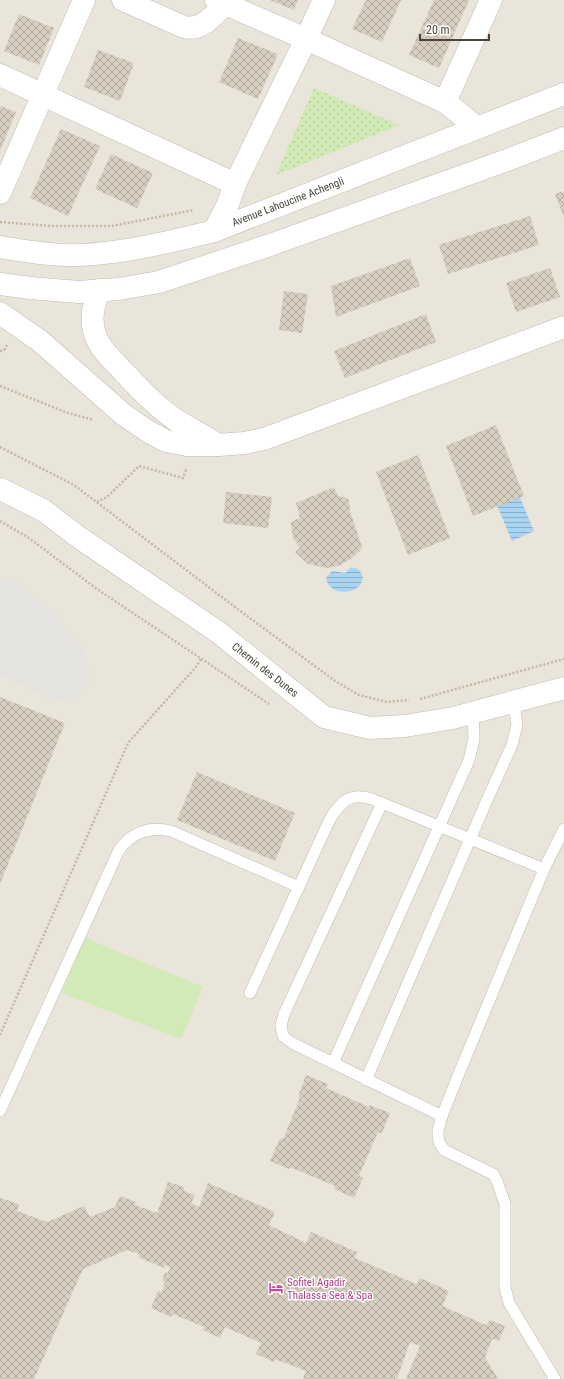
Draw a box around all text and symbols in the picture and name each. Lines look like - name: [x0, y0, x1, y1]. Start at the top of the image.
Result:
- scale bar: [420, 16, 489, 42]
- text: 20 m: [426, 23, 450, 37]
- street label: Avenue Lahoucine Achengli: [230, 175, 346, 229]
- street label: Chemin des Dunes: [229, 640, 301, 700]
- place label: Sofitel Agadir Thalassa Sea & Spa: [287, 1276, 373, 1302]
- hotel icon: Sofitel Agadir Thalassa Sea & Spa: [268, 1280, 284, 1296]

